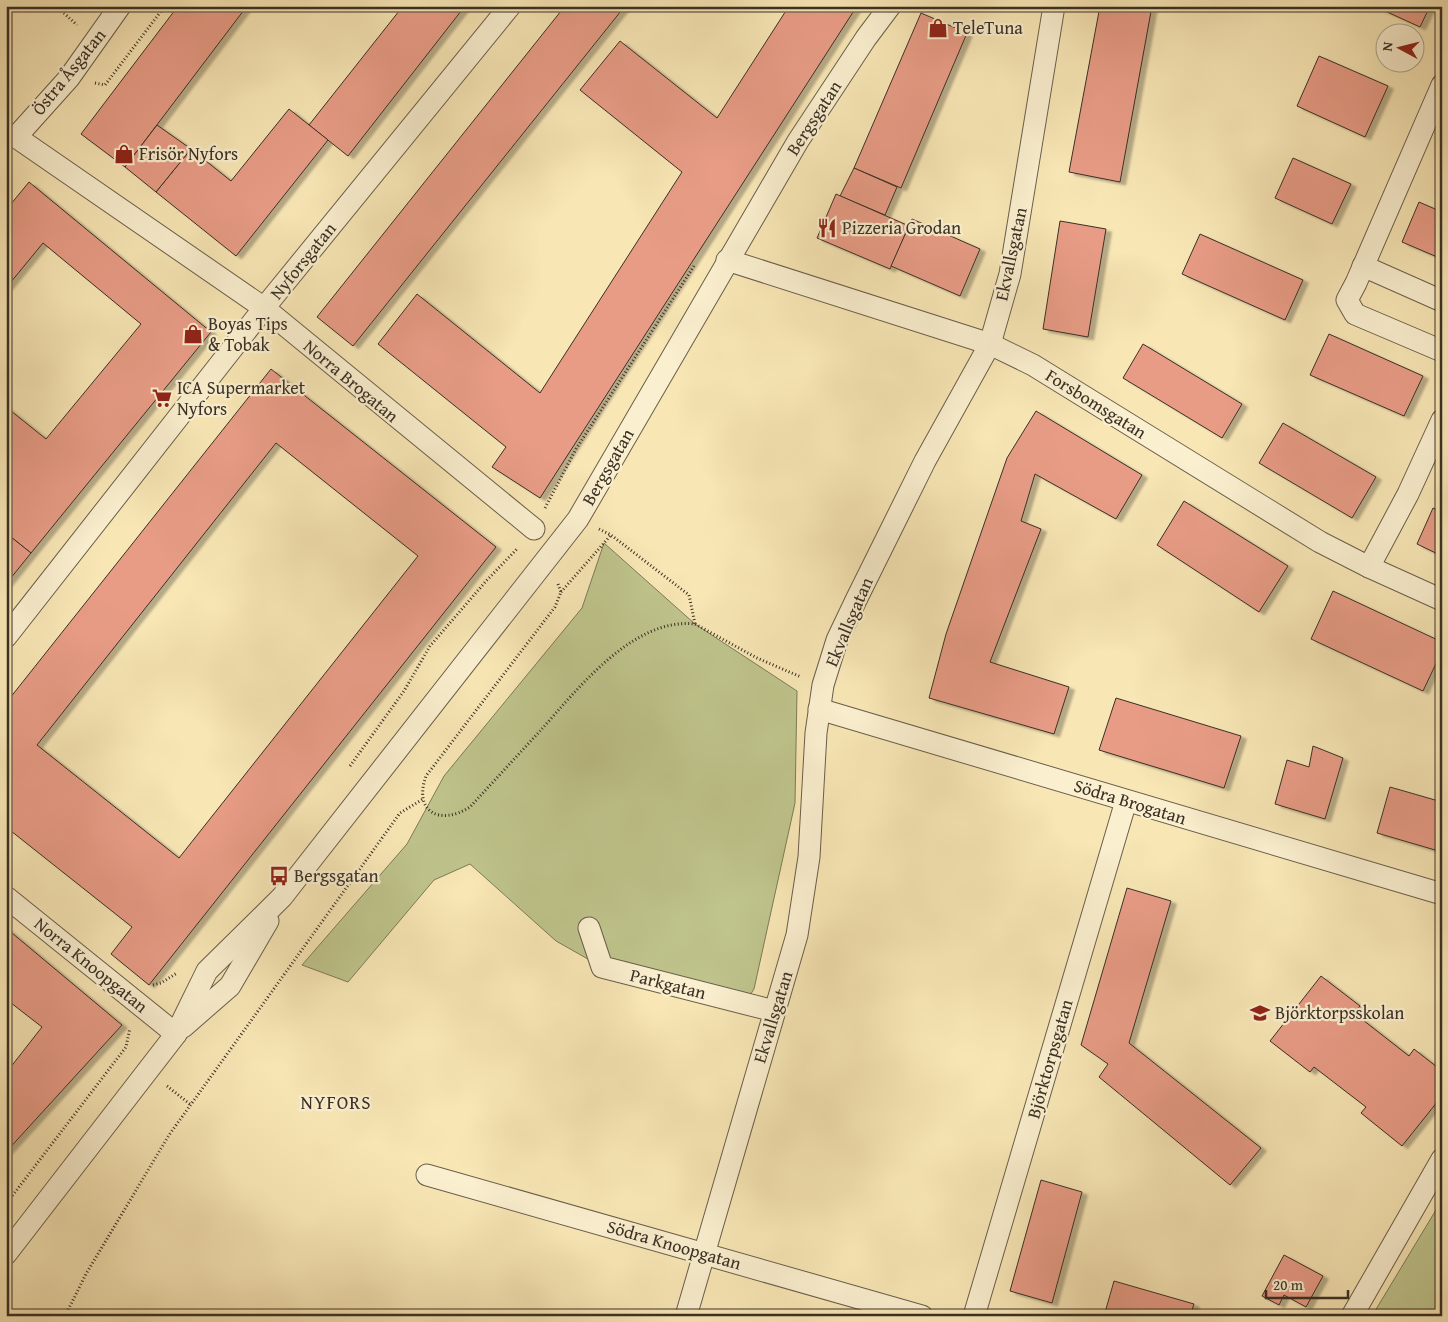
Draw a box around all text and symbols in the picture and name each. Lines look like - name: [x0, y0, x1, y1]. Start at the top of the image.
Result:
- place label: TeleTuna: [953, 14, 1023, 41]
- shop icon: TeleTuna: [927, 17, 949, 39]
- north arrow: [1376, 22, 1426, 72]
- street label: Östra Åsgatan: [25, 23, 112, 121]
- text: N: [1377, 40, 1398, 52]
- street label: Bergsgatan: [779, 75, 848, 161]
- place label: Frisör Nyfors: [139, 140, 238, 167]
- shop icon: Frisör Nyfors: [113, 143, 135, 165]
- street label: Ekvallsgatan: [987, 205, 1034, 303]
- place label: Pizzeria Grodan: [842, 214, 961, 241]
- street label: Nyforsgatan: [263, 216, 342, 305]
- restaurant icon: Pizzeria Grodan: [816, 217, 838, 239]
- place label: Boyas Tips & Tobak: [208, 310, 288, 358]
- shop icon: Boyas Tips & Tobak: [182, 323, 204, 345]
- street label: Norra Brogatan: [298, 333, 405, 429]
- street label: Forsbomsgatan: [1041, 362, 1152, 445]
- place label: ICA Supermarket Nyfors: [177, 374, 306, 422]
- supermarket icon: ICA Supermarket Nyfors: [151, 387, 173, 409]
- street label: Bergsgatan: [575, 423, 640, 510]
- street label: Ekvallsgatan: [818, 573, 880, 671]
- street label: Södra Brogatan: [1071, 772, 1190, 831]
- place label: Bergsgatan: [294, 862, 379, 889]
- bus stop icon: Bergsgatan: [268, 865, 290, 887]
- street label: Norra Knoopgatan: [29, 910, 154, 1019]
- street label: Parkgatan: [627, 961, 709, 1006]
- street label: Ekvallsgatan: [746, 967, 799, 1066]
- street label: Björktorpsgatan: [1020, 996, 1079, 1122]
- place label: Björktorpsskolan: [1275, 999, 1404, 1026]
- school or university icon: Björktorpsskolan: [1249, 1002, 1271, 1024]
- district label: NYFORS: [301, 1088, 371, 1116]
- street label: Södra Knoopgatan: [604, 1212, 744, 1277]
- scale bar: [1266, 1267, 1348, 1299]
- text: 20 m: [1273, 1274, 1304, 1295]

